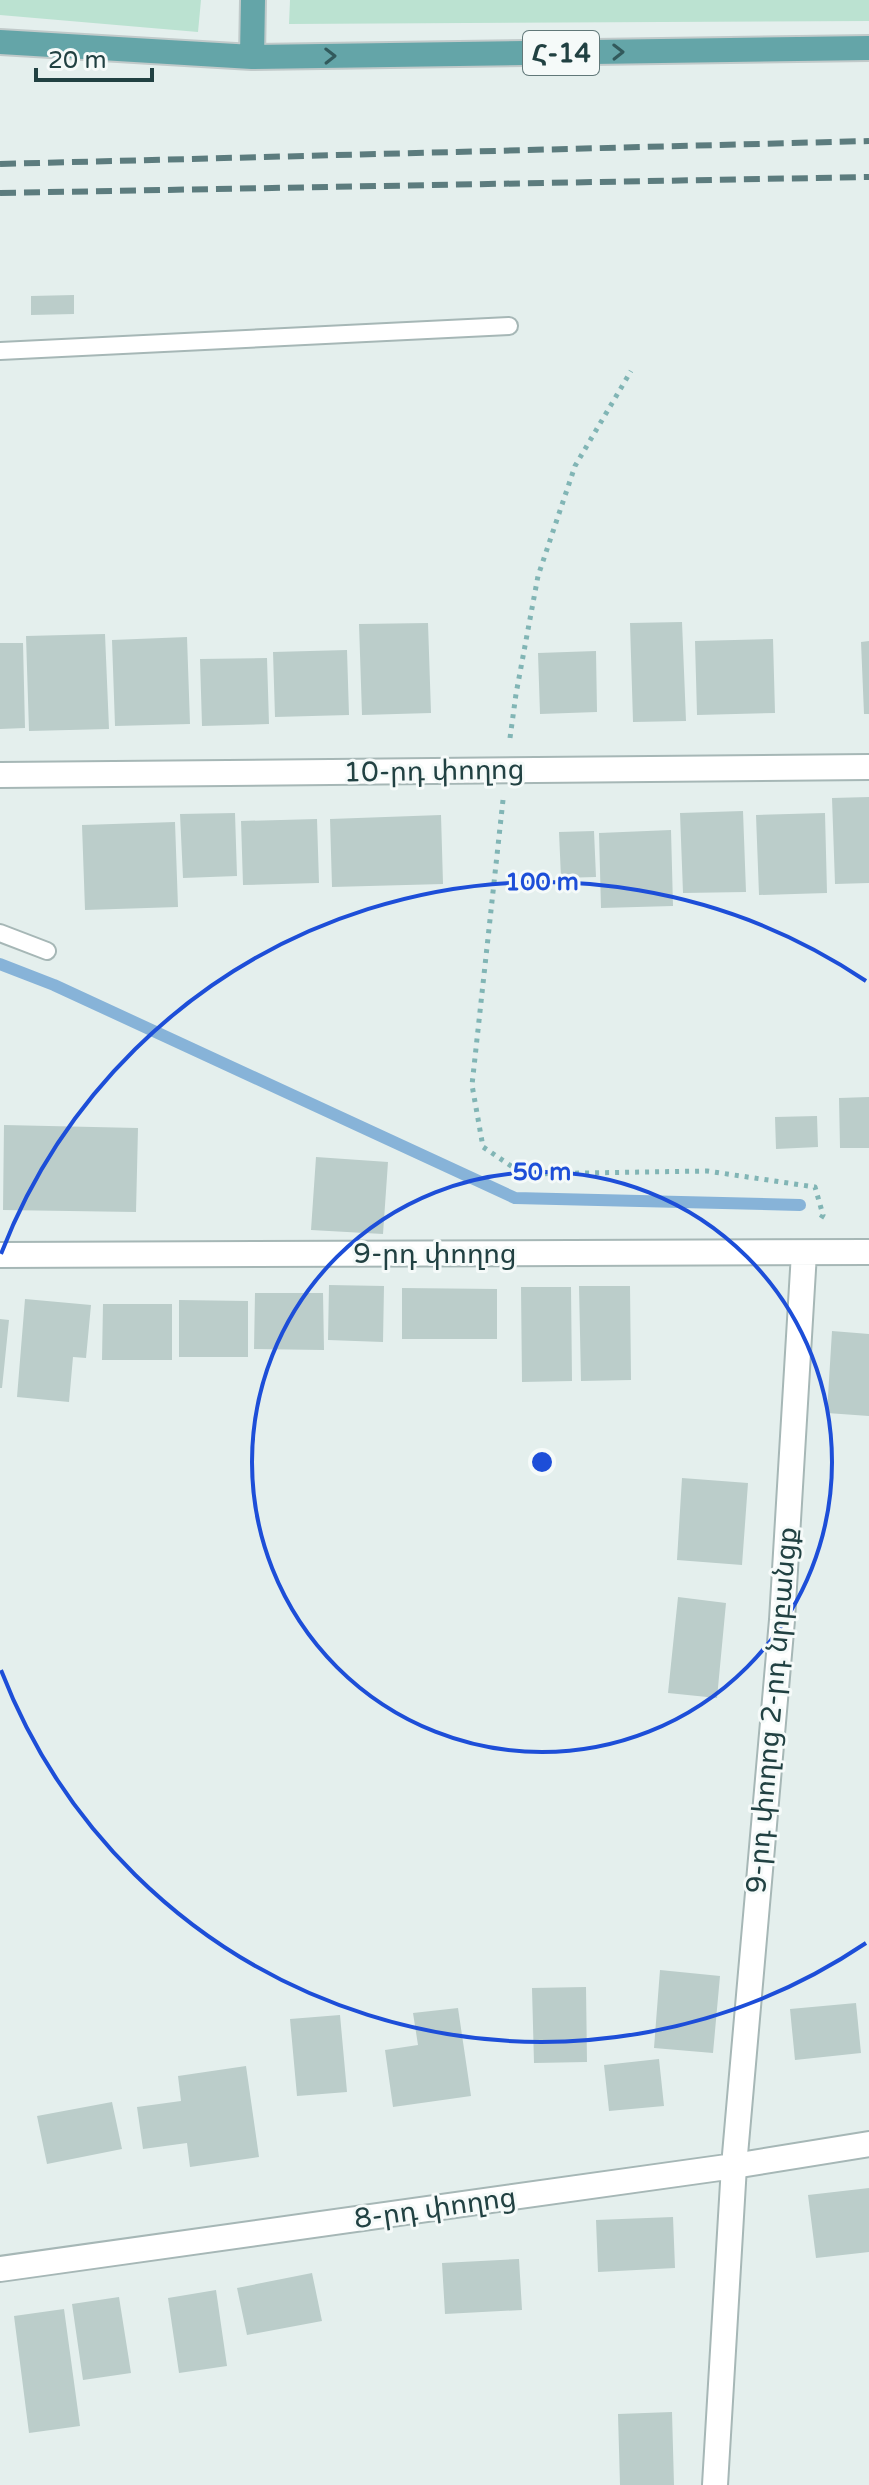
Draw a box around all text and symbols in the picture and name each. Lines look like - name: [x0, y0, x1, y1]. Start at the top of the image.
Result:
- road number: Հ-14: [523, 31, 599, 75]
- scale bar: [36, 32, 152, 82]
- one-way arrow: [612, 43, 625, 61]
- text: 20 m: [48, 46, 106, 75]
- one-way arrow: [324, 47, 337, 65]
- street label: 10-րդ փողոց: [343, 752, 525, 790]
- text: 100 m: [505, 868, 579, 897]
- text: 50 m: [513, 1158, 571, 1187]
- street label: 9-րդ փողոց: [353, 1237, 517, 1271]
- centre of rings: [528, 1448, 556, 1476]
- street label: 9-րդ փողոց 2-րդ նրբանցք: [739, 1525, 805, 1895]
- street label: 8-րդ փողոց: [352, 2180, 518, 2236]

